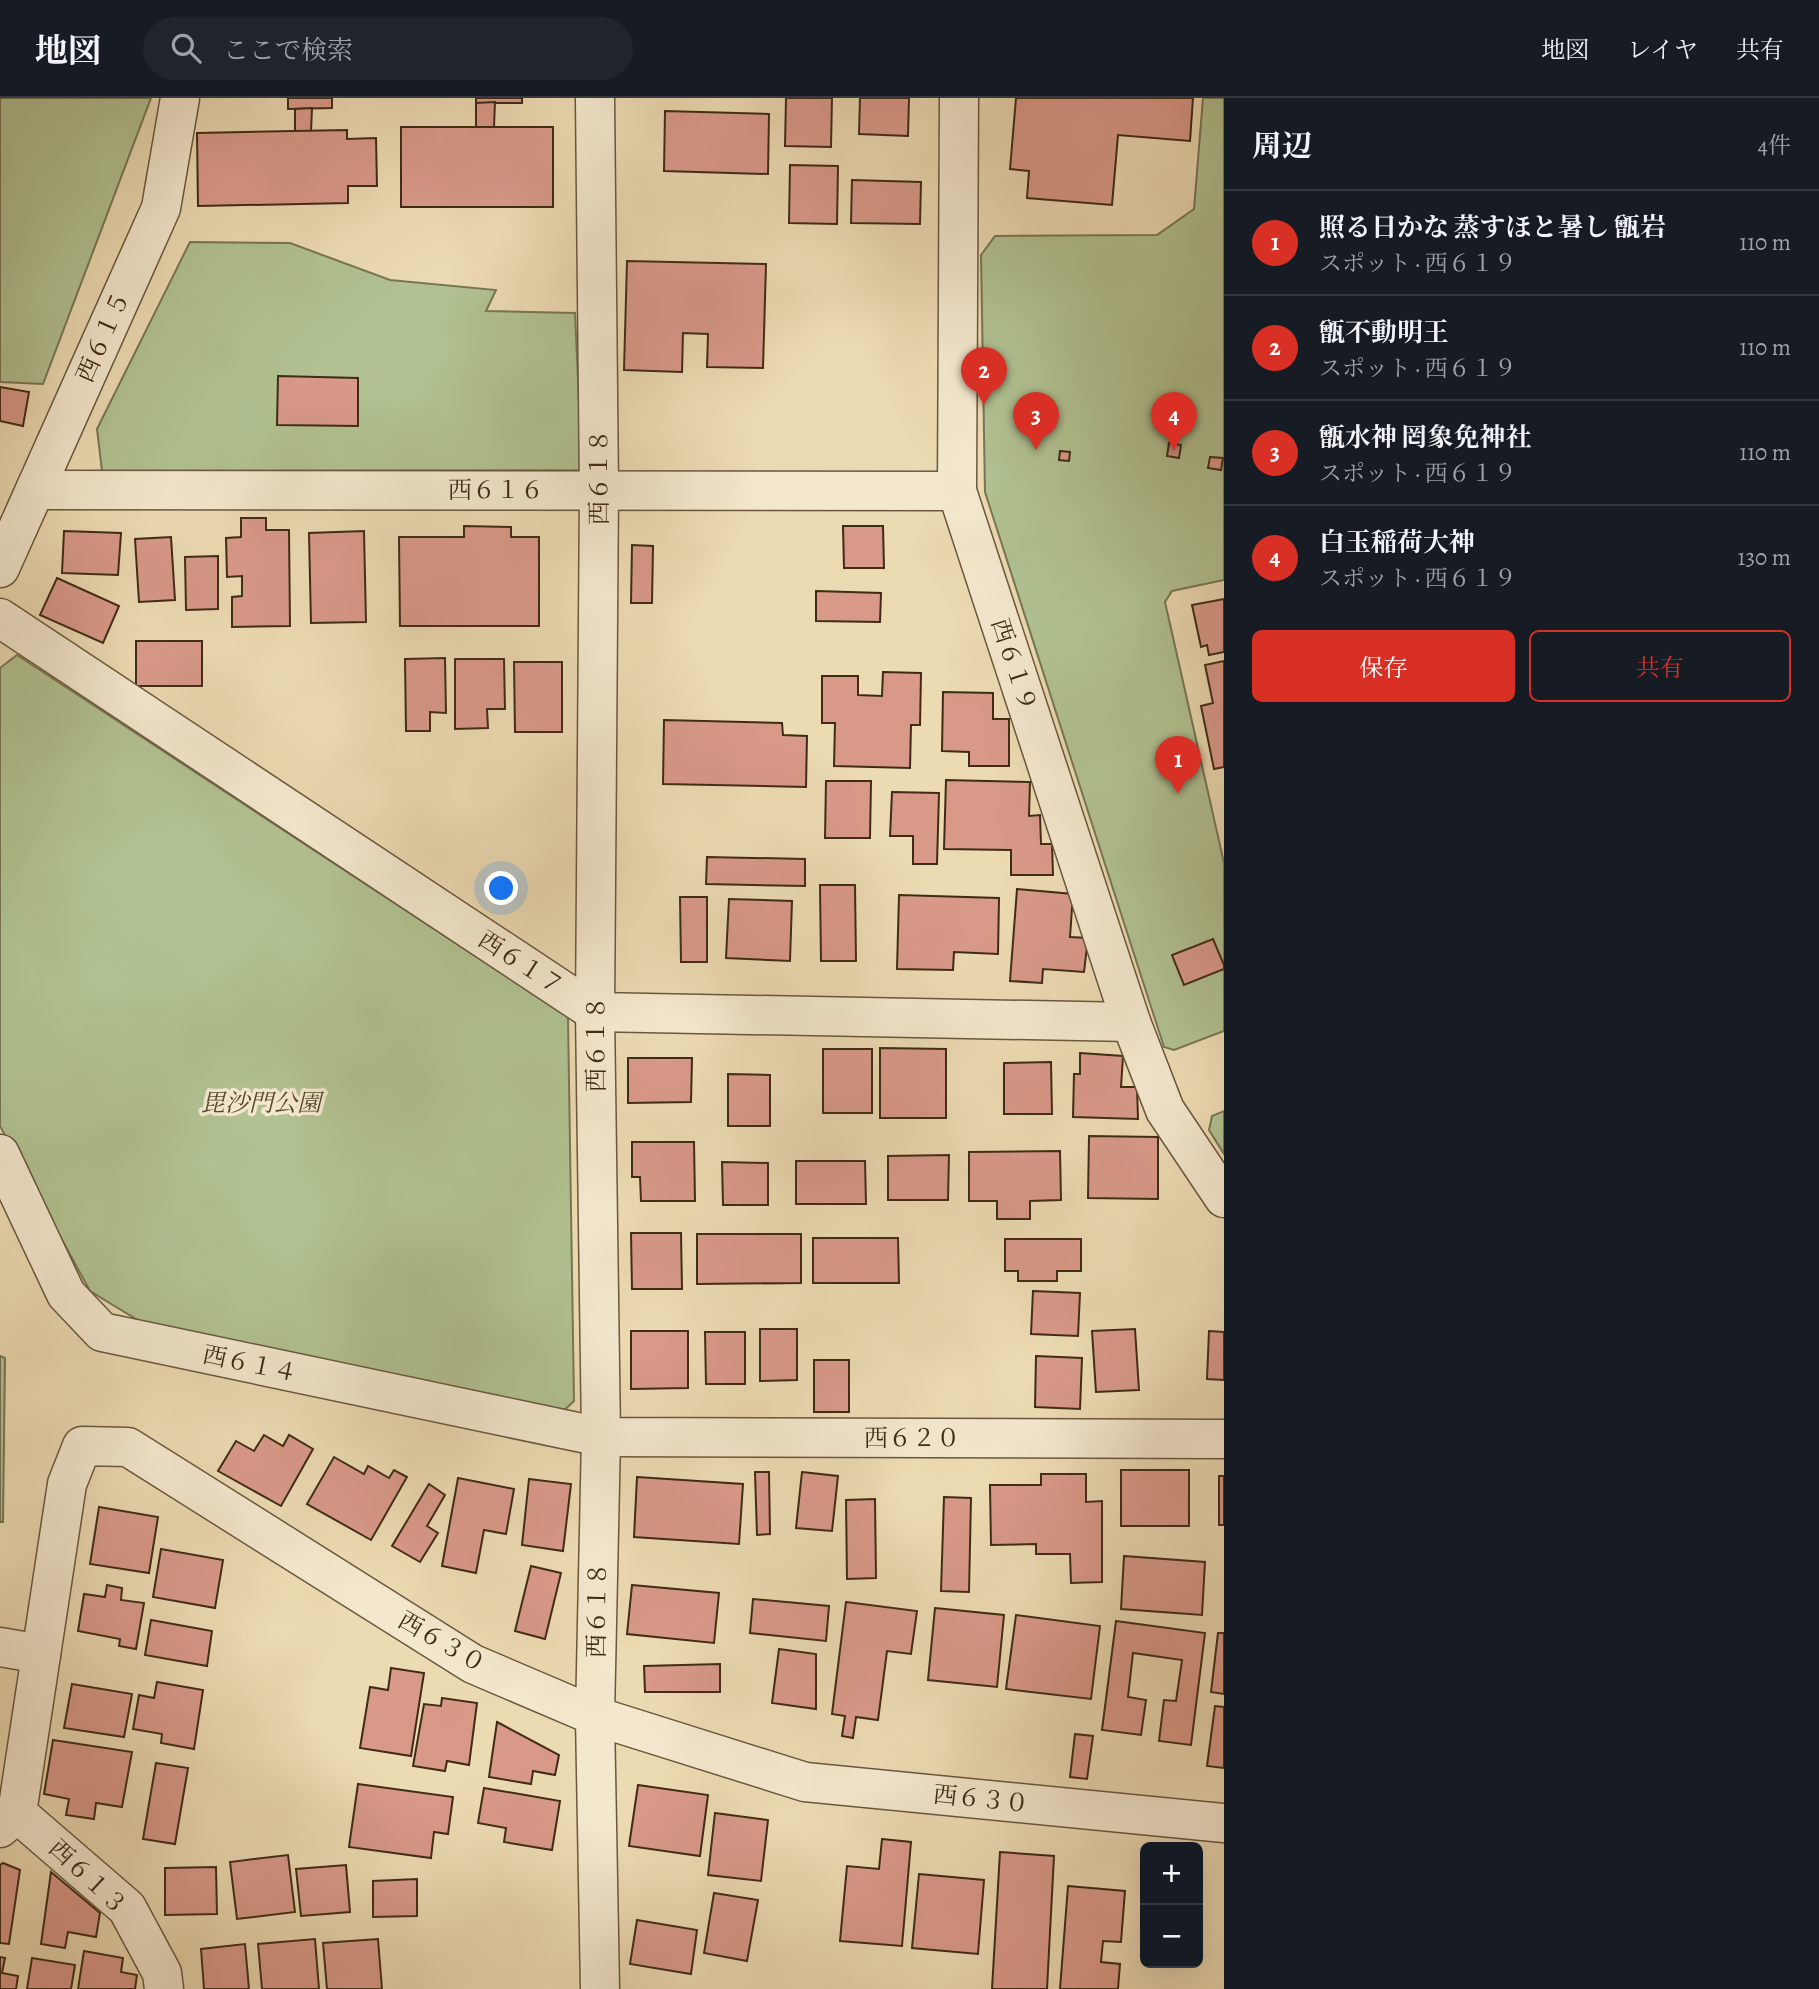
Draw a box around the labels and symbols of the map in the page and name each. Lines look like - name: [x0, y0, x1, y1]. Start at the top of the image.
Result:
- street label: 西６１５: [69, 287, 137, 387]
- pin: 2: [961, 347, 1007, 405]
- pin: 3: [1013, 392, 1059, 450]
- pin: 4: [1151, 392, 1197, 450]
- street label: 西６１８: [583, 429, 615, 525]
- street label: 西６１６: [448, 474, 544, 506]
- street label: 西６１９: [984, 614, 1044, 716]
- pin: 1: [1155, 736, 1201, 794]
- your location: [484, 871, 518, 905]
- street label: 西６１７: [472, 923, 570, 1003]
- street label: 西６１８: [580, 996, 612, 1092]
- park label: 毘沙門公園: [201, 1087, 325, 1119]
- street label: 西６１４: [200, 1338, 300, 1390]
- street label: 西６２０: [864, 1422, 960, 1454]
- street label: 西６１８: [580, 1562, 614, 1658]
- street label: 西６３０: [392, 1604, 492, 1680]
- street label: 西６３０: [932, 1778, 1030, 1820]
- street label: 西６１３: [42, 1833, 134, 1921]

